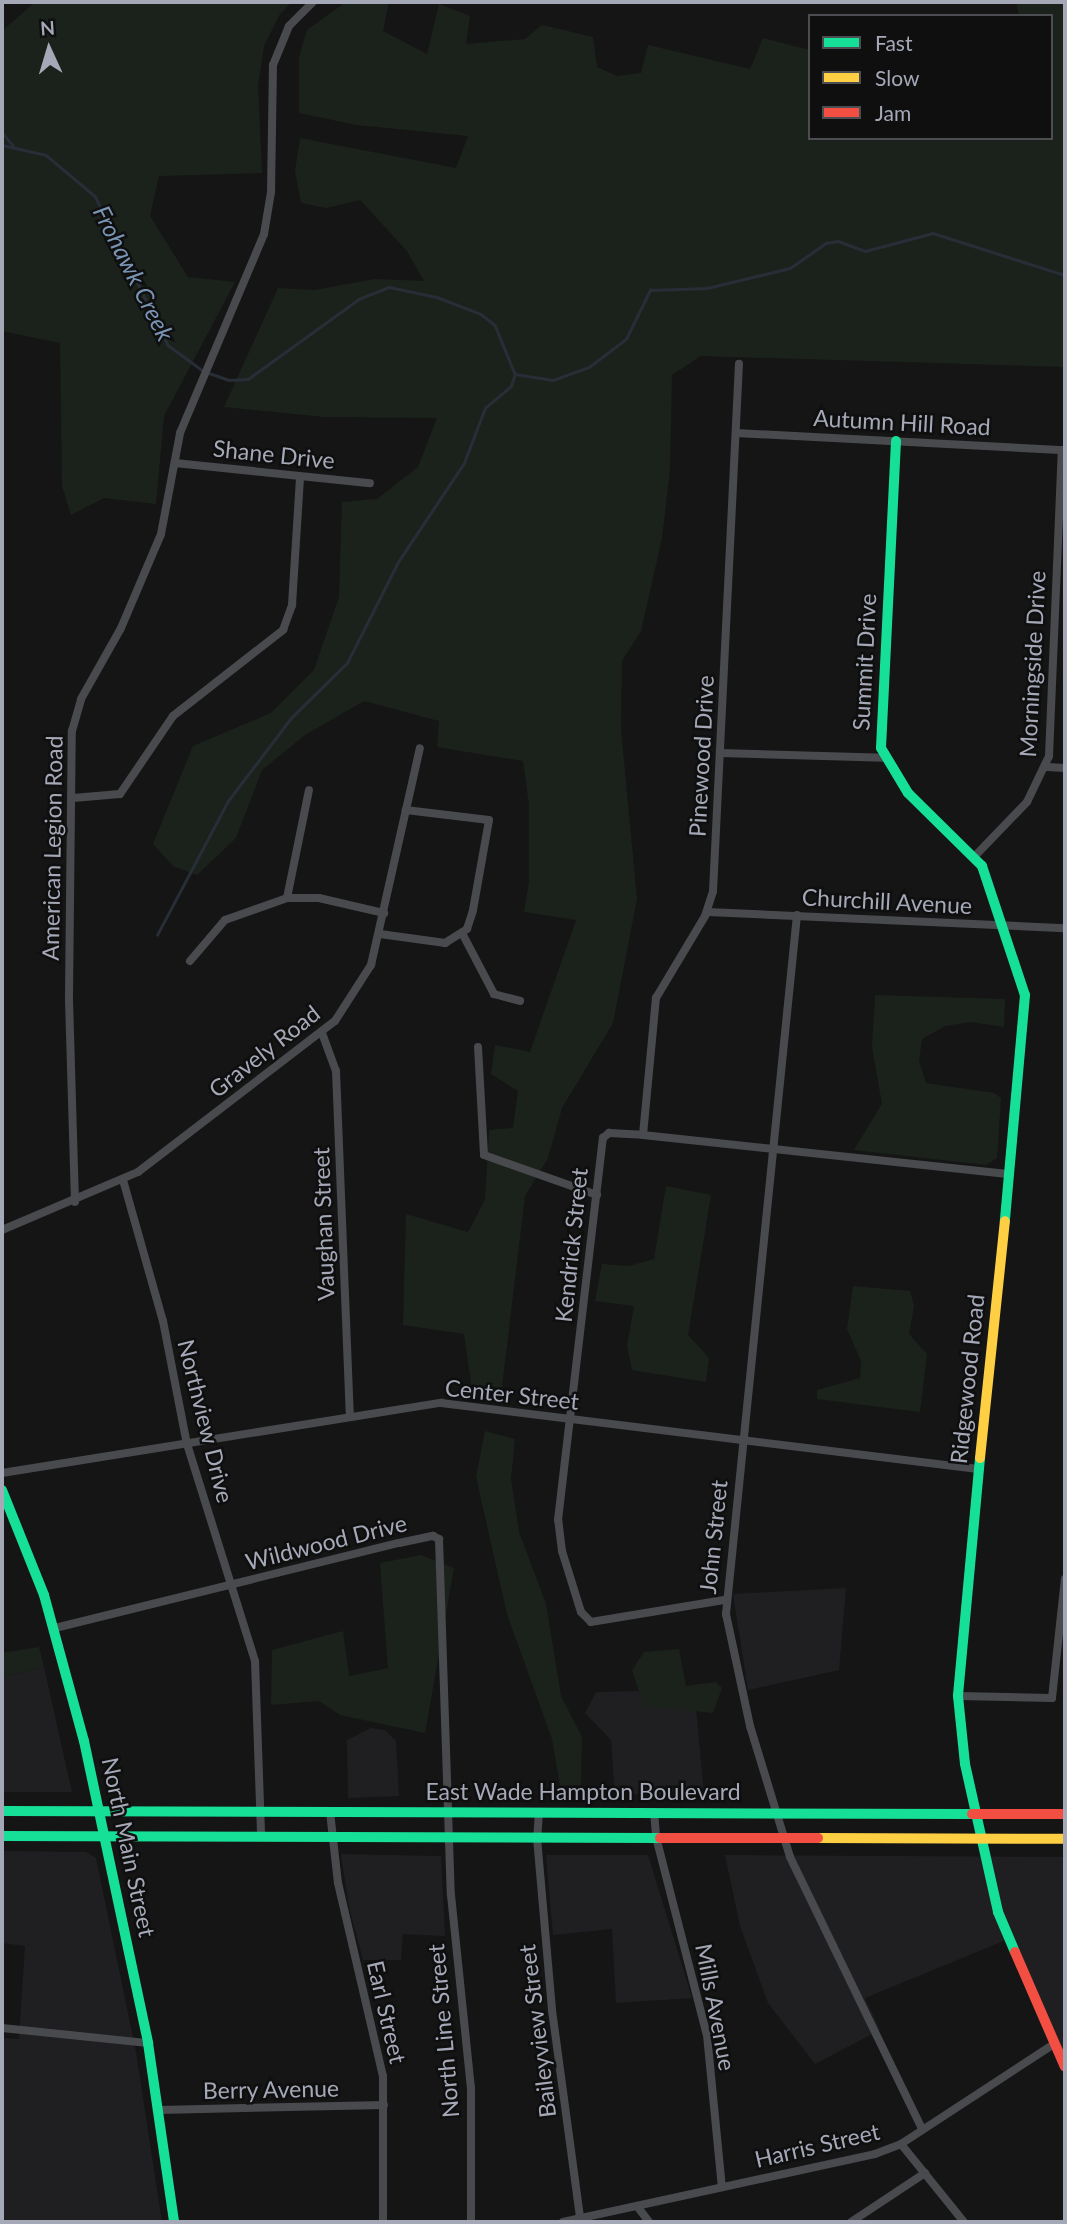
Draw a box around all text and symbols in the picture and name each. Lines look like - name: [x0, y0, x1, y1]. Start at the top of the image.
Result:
- north arrow: [14, 14, 84, 84]
- legend: [808, 14, 1053, 140]
- text: N: [39, 16, 56, 40]
- text: Fast: [875, 30, 912, 55]
- text: Slow: [875, 65, 919, 90]
- text: Jam: [875, 100, 911, 125]
- water label: Frohawk Creek: [88, 200, 180, 346]
- street label: Autumn Hill Road: [813, 404, 991, 440]
- street label: Shane Drive: [212, 434, 336, 474]
- street label: Morningside Drive: [1013, 570, 1051, 758]
- street label: Summit Drive: [847, 593, 881, 731]
- street label: Pinewood Drive: [683, 675, 719, 837]
- street label: American Legion Road: [36, 735, 68, 961]
- street label: Churchill Avenue: [801, 883, 973, 919]
- street label: Gravely Road: [203, 999, 325, 1103]
- street label: Vaughan Street: [307, 1147, 339, 1301]
- street label: Kendrick Street: [549, 1166, 593, 1324]
- street label: Ridgewood Road: [944, 1293, 990, 1465]
- street label: Northview Drive: [172, 1336, 240, 1506]
- street label: Center Street: [443, 1373, 581, 1415]
- street label: John Street: [693, 1479, 733, 1595]
- street label: Wildwood Drive: [243, 1509, 409, 1575]
- street label: North Main Street: [96, 1755, 162, 1939]
- street label: East Wade Hampton Boulevard: [425, 1777, 741, 1805]
- street label: Mills Avenue: [690, 1941, 742, 2073]
- street label: North Line Street: [422, 1943, 464, 2119]
- street label: Baileyview Street: [513, 1943, 561, 2119]
- street label: Earl Street: [362, 1958, 412, 2066]
- street label: Berry Avenue: [202, 2074, 340, 2104]
- street label: Harris Street: [752, 2117, 882, 2173]

